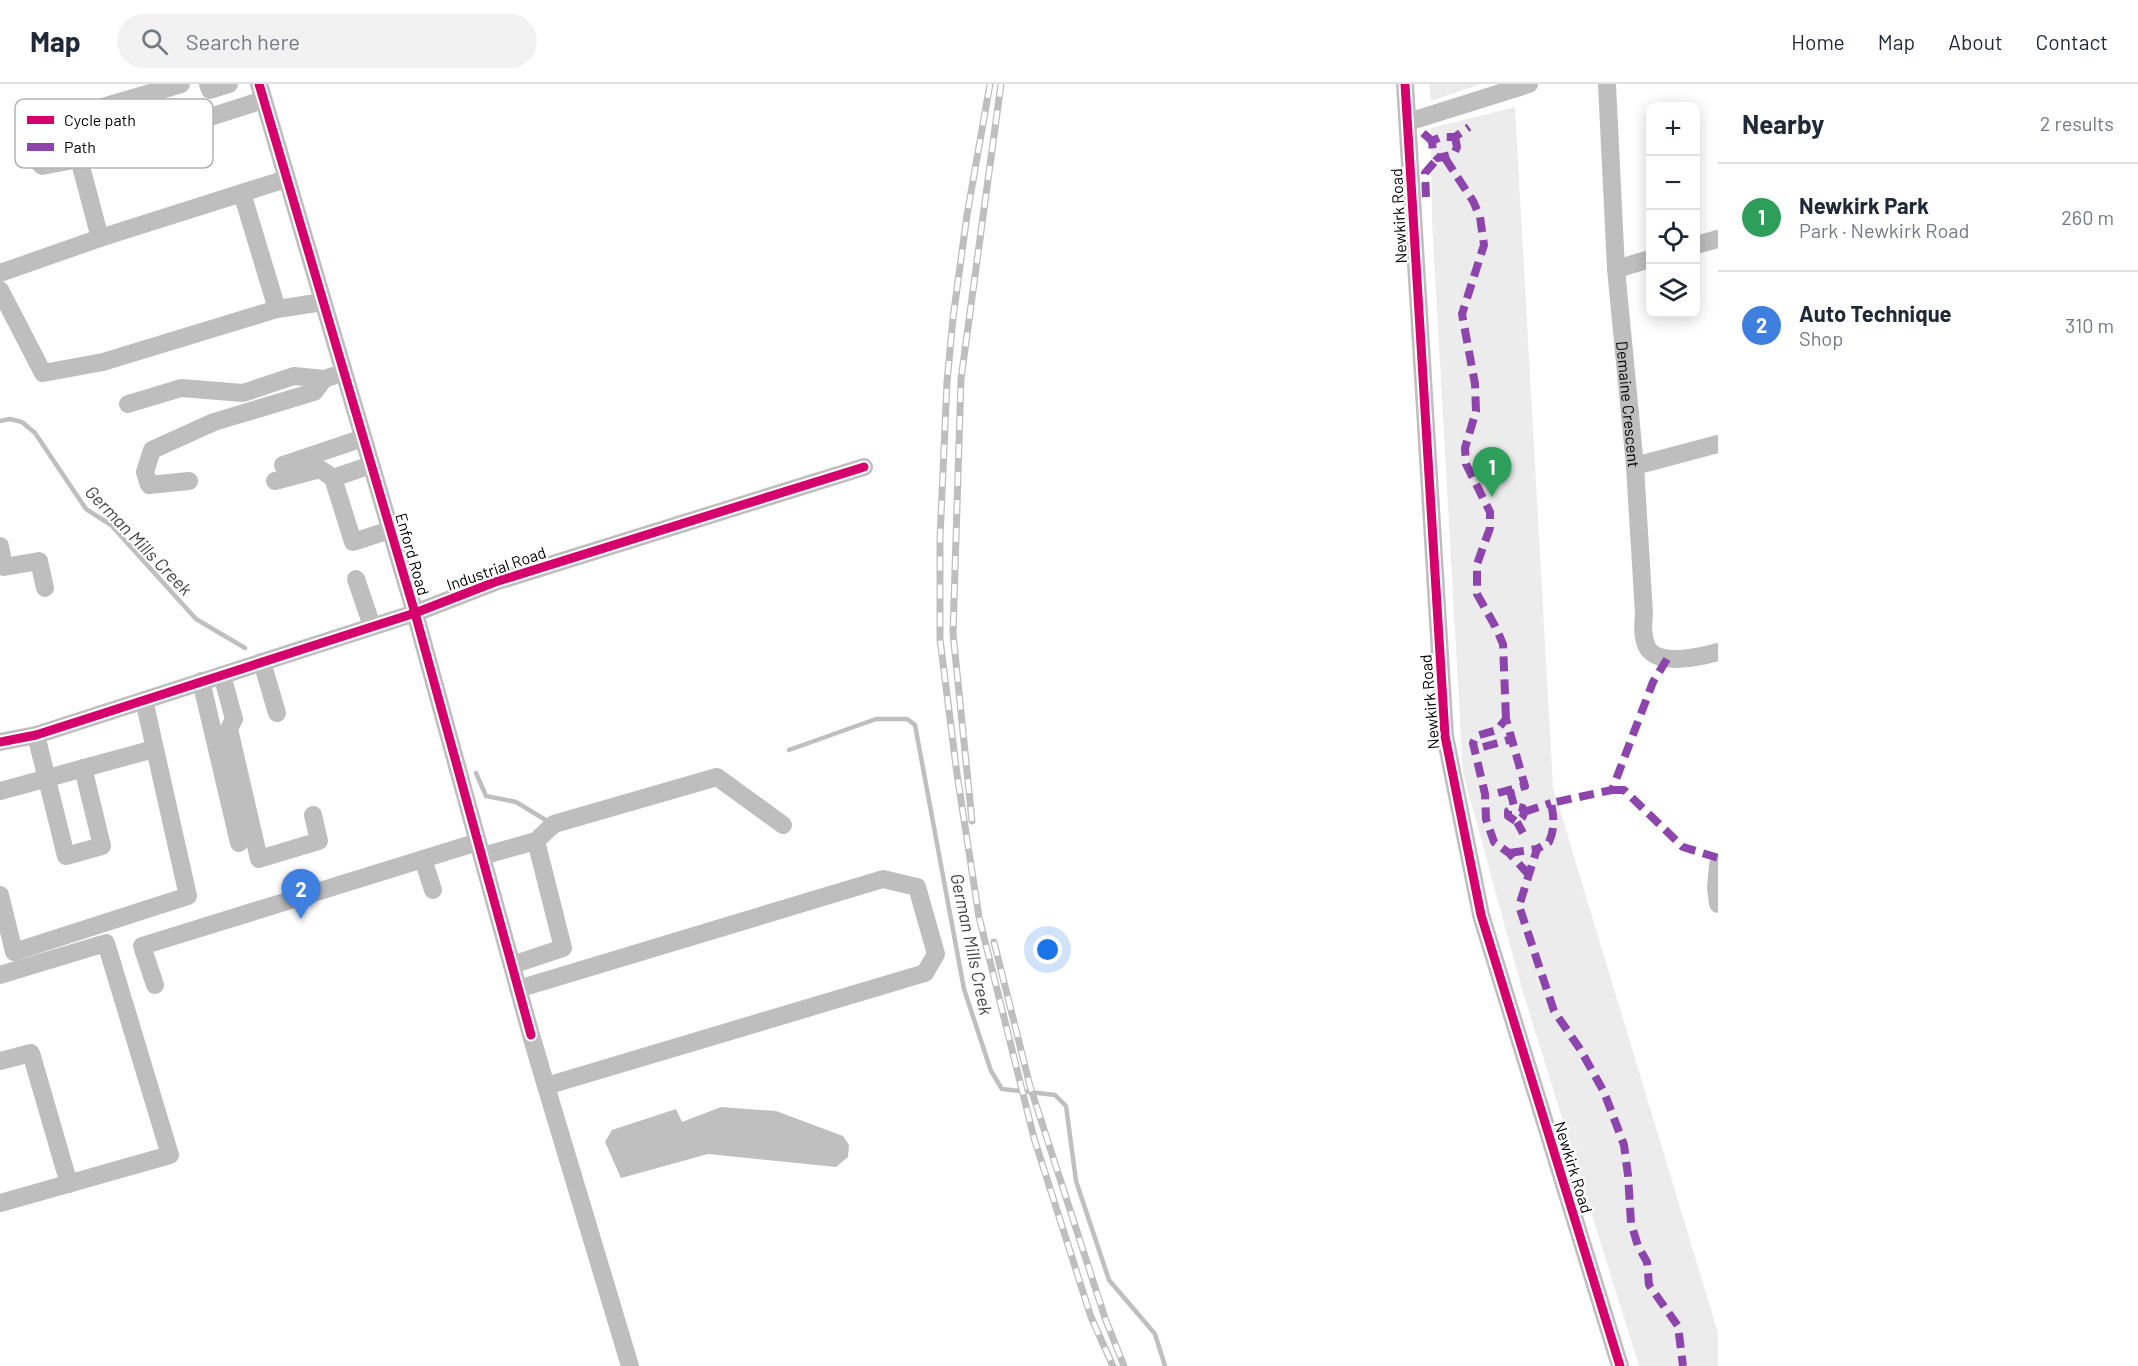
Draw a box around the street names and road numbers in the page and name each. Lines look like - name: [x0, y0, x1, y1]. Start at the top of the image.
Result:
- street label: Newkirk Road: [1386, 168, 1410, 264]
- street label: Demaine Crescent: [1613, 340, 1645, 468]
- street label: Enford Road: [392, 511, 434, 597]
- street label: Industrial Road: [444, 542, 548, 594]
- street label: Newkirk Road: [1415, 654, 1443, 750]
- street label: Newkirk Road: [1551, 1119, 1597, 1215]

